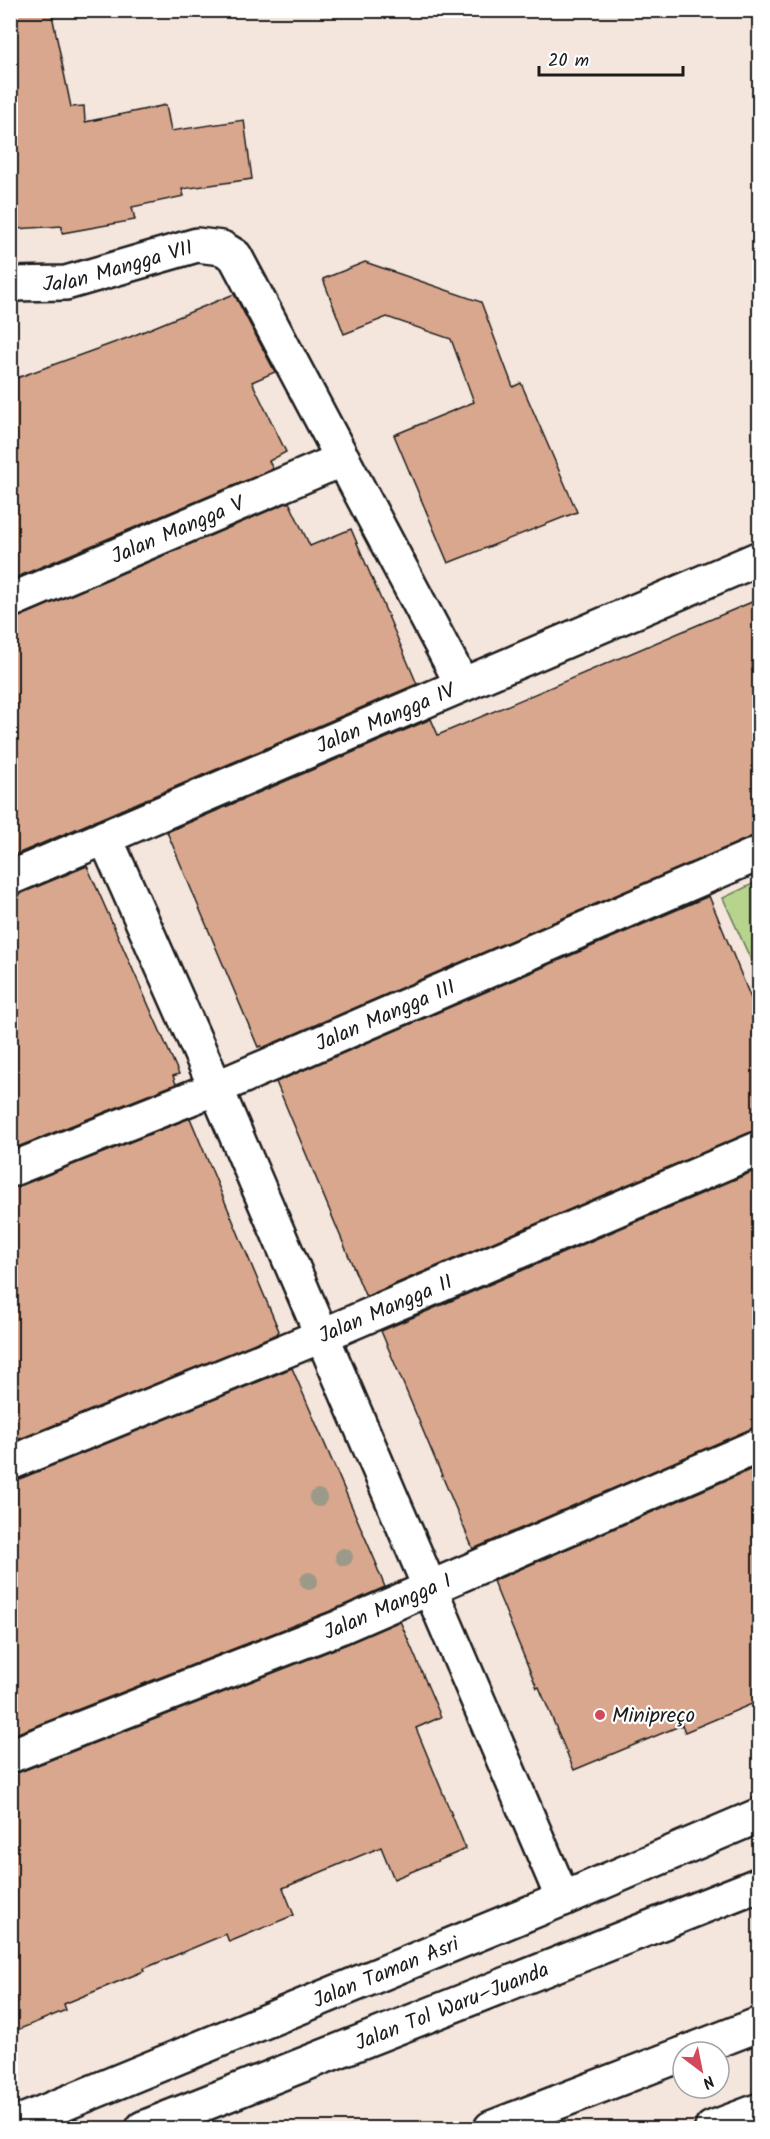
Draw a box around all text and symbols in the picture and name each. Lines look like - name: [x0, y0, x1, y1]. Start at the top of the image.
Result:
- scale bar: [539, 39, 683, 77]
- text: 20 m: [548, 47, 589, 76]
- street label: Jalan Mangga VII: [43, 232, 197, 301]
- street label: Jalan Mangga V: [106, 487, 251, 574]
- street label: Jalan Mangga IV: [311, 674, 462, 763]
- street label: Jalan Mangga III: [310, 971, 461, 1061]
- street label: Jalan Mangga II: [314, 1266, 458, 1353]
- street label: Jalan Mangga I: [319, 1566, 457, 1650]
- place label: Minipreço: [612, 1700, 695, 1733]
- marker: Minipreço: [593, 1708, 607, 1722]
- street label: Jalan Taman Asri: [308, 1928, 465, 2018]
- street label: Jalan Tol Waru–Juanda: [350, 1954, 554, 2061]
- north arrow: [671, 2040, 731, 2100]
- text: N: [697, 2068, 719, 2095]

